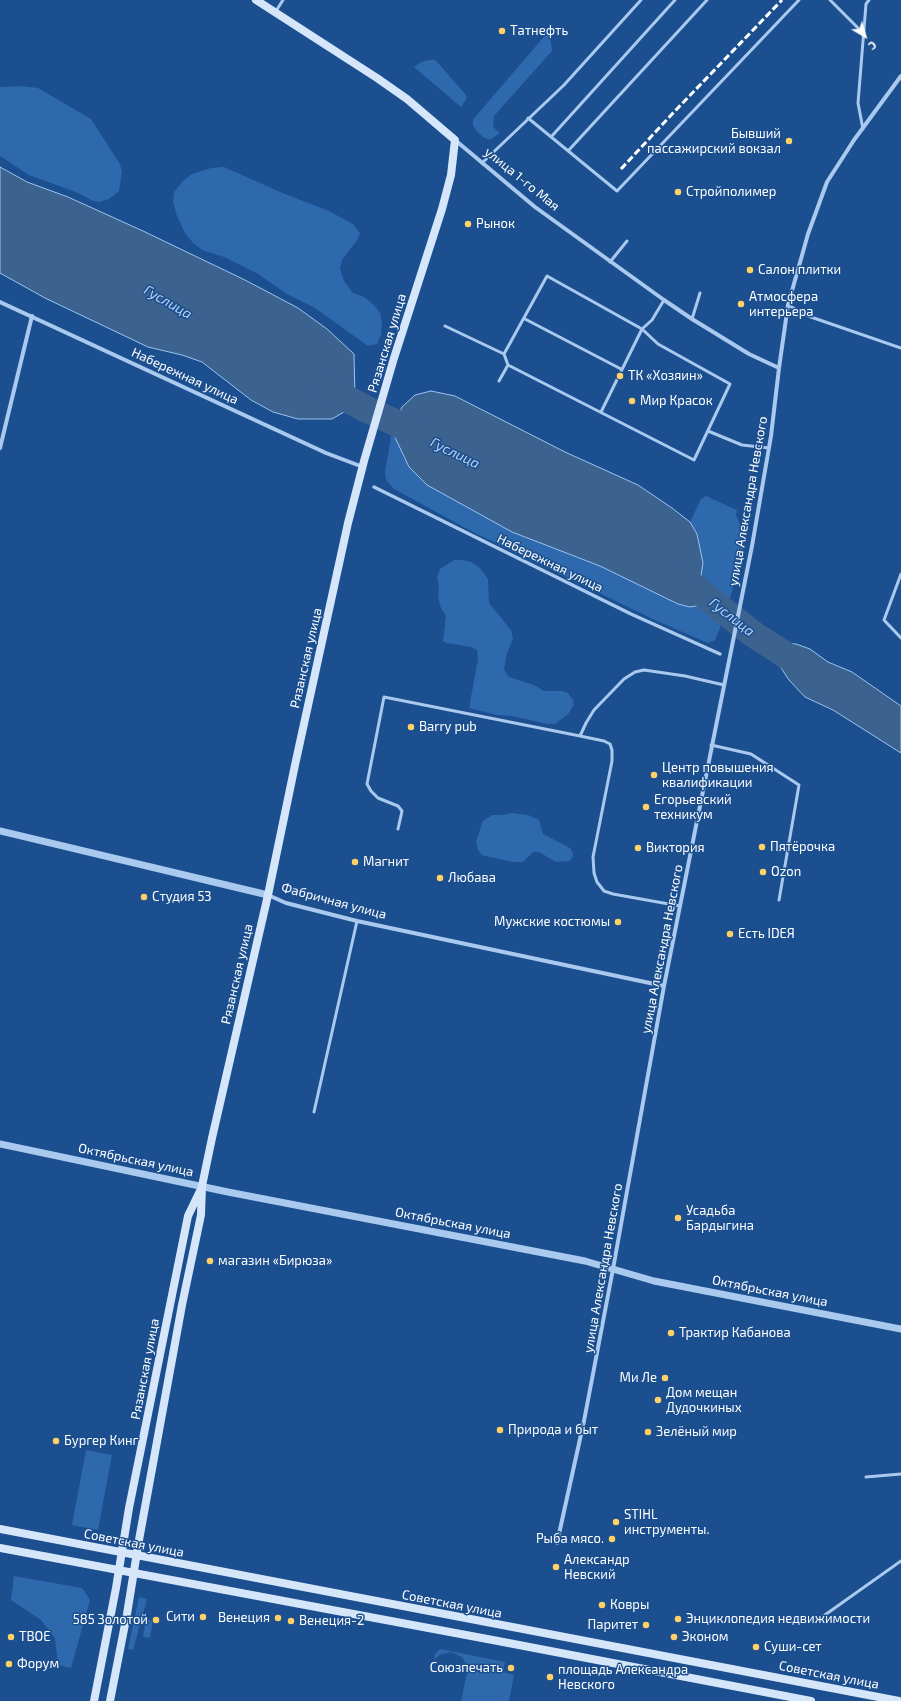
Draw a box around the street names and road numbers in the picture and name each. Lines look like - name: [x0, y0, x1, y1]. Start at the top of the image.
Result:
- street label: улица 1-го Мая: [481, 144, 563, 214]
- street label: Рязанская улица: [365, 292, 409, 394]
- street label: Набережная улица: [129, 344, 241, 408]
- street label: улица Александра Невского: [725, 415, 771, 587]
- street label: Набережная улица: [494, 531, 606, 595]
- street label: Рязанская улица: [287, 606, 325, 710]
- street label: улица Александра Невского: [638, 863, 686, 1035]
- street label: Фабричная улица: [280, 879, 388, 923]
- street label: Рязанская улица: [218, 922, 256, 1026]
- street label: Октябрьская улица: [77, 1140, 195, 1180]
- street label: улица Александра Невского: [580, 1182, 626, 1354]
- street label: Октябрьская улица: [394, 1204, 512, 1242]
- street label: Октябрьская улица: [711, 1272, 829, 1310]
- street label: Рязанская улица: [128, 1317, 162, 1421]
- street label: Советская улица: [83, 1526, 185, 1560]
- street label: Советская улица: [401, 1587, 503, 1621]
- street label: Советская улица: [778, 1658, 880, 1692]

